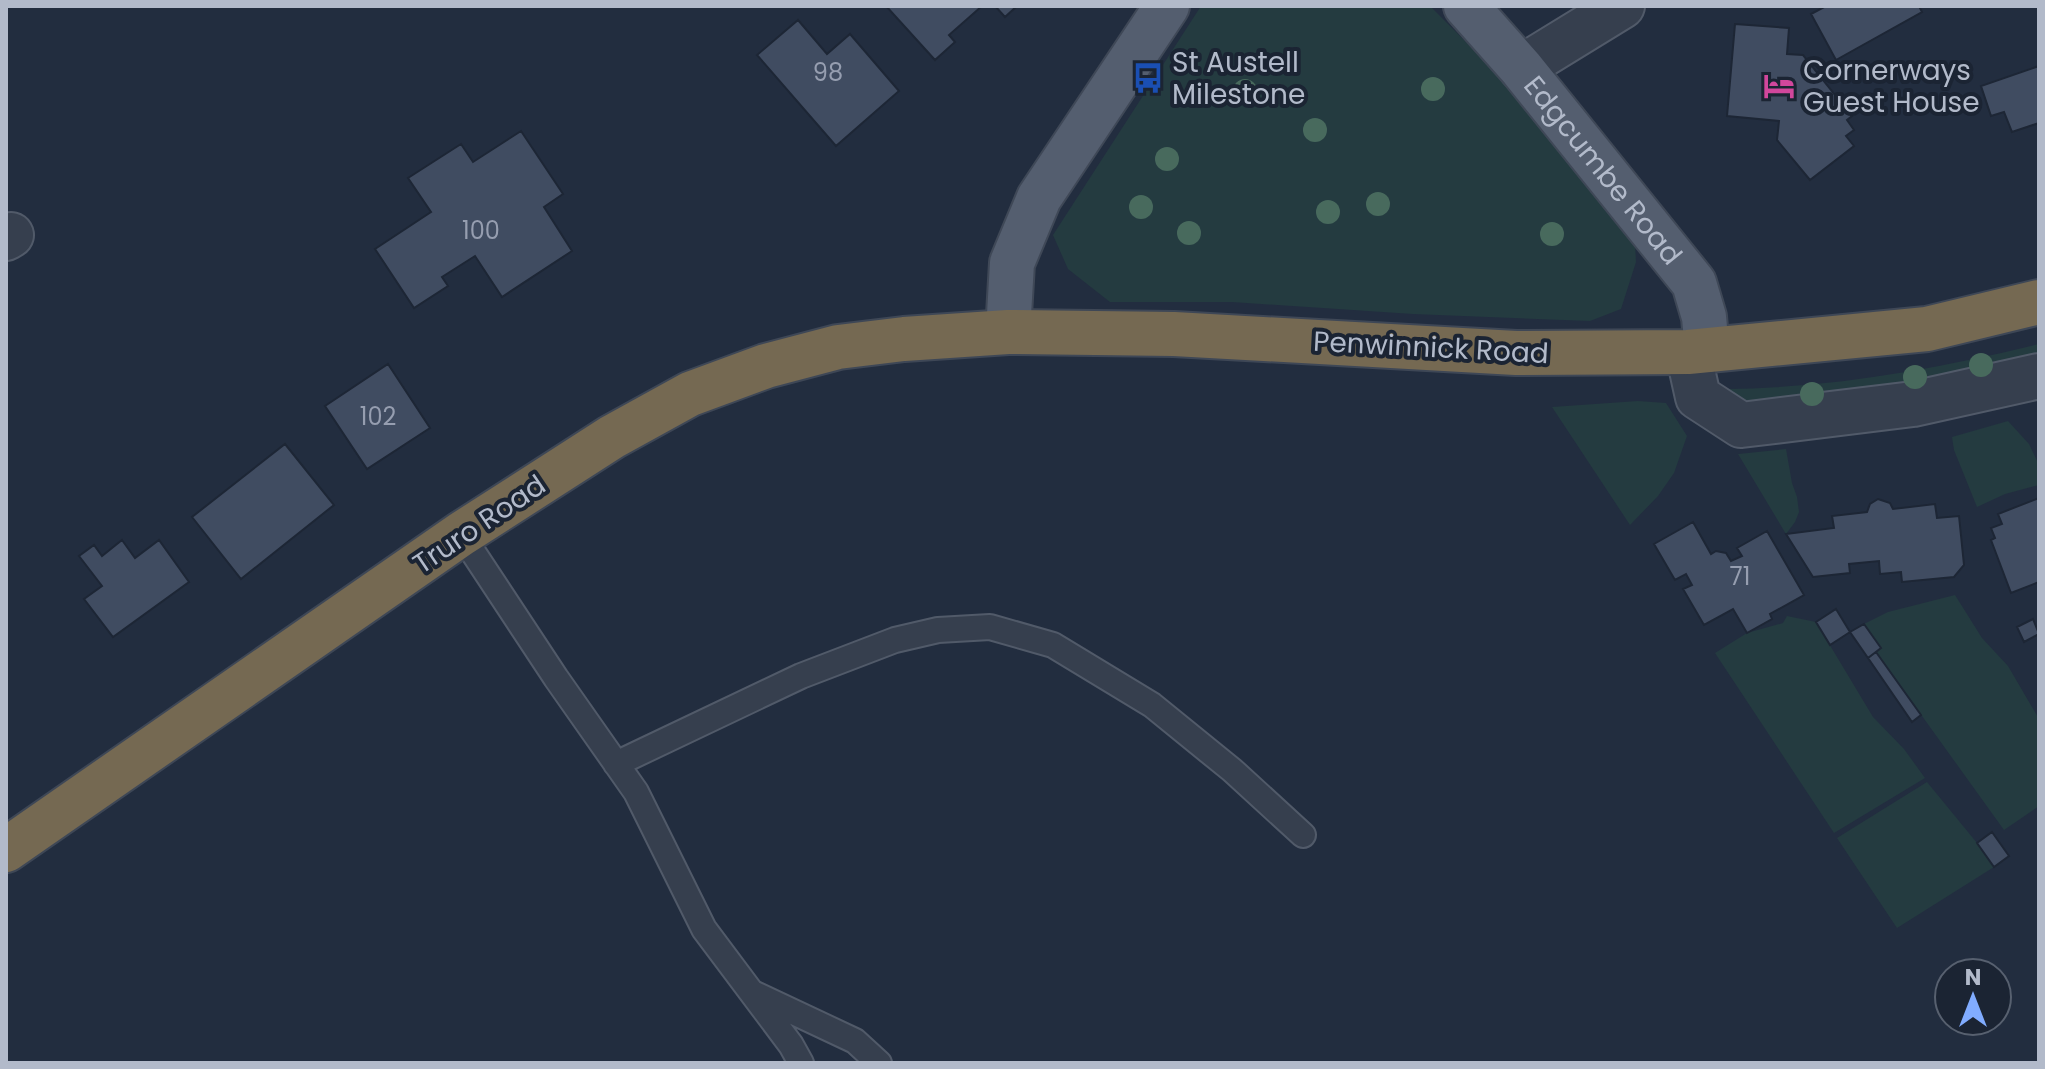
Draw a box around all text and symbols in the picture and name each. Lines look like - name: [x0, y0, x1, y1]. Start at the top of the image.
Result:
- place label: St Austell Milestone: [1172, 43, 1305, 114]
- place label: Cornerways Guest House: [1803, 51, 1980, 122]
- house number: 98: [813, 56, 843, 89]
- bus stop icon: St Austell Milestone: [1131, 61, 1165, 95]
- street label: Edgcumbe Road: [1515, 68, 1691, 273]
- hotel icon: Cornerways Guest House: [1762, 69, 1796, 103]
- house number: 100: [462, 214, 500, 247]
- street label: Penwinnick Road: [1312, 322, 1550, 373]
- house number: 102: [360, 400, 396, 433]
- street label: Truro Road: [405, 466, 553, 583]
- house number: 71: [1730, 560, 1750, 593]
- north arrow: [1933, 957, 2013, 1037]
- text: N: [1965, 962, 1981, 993]

